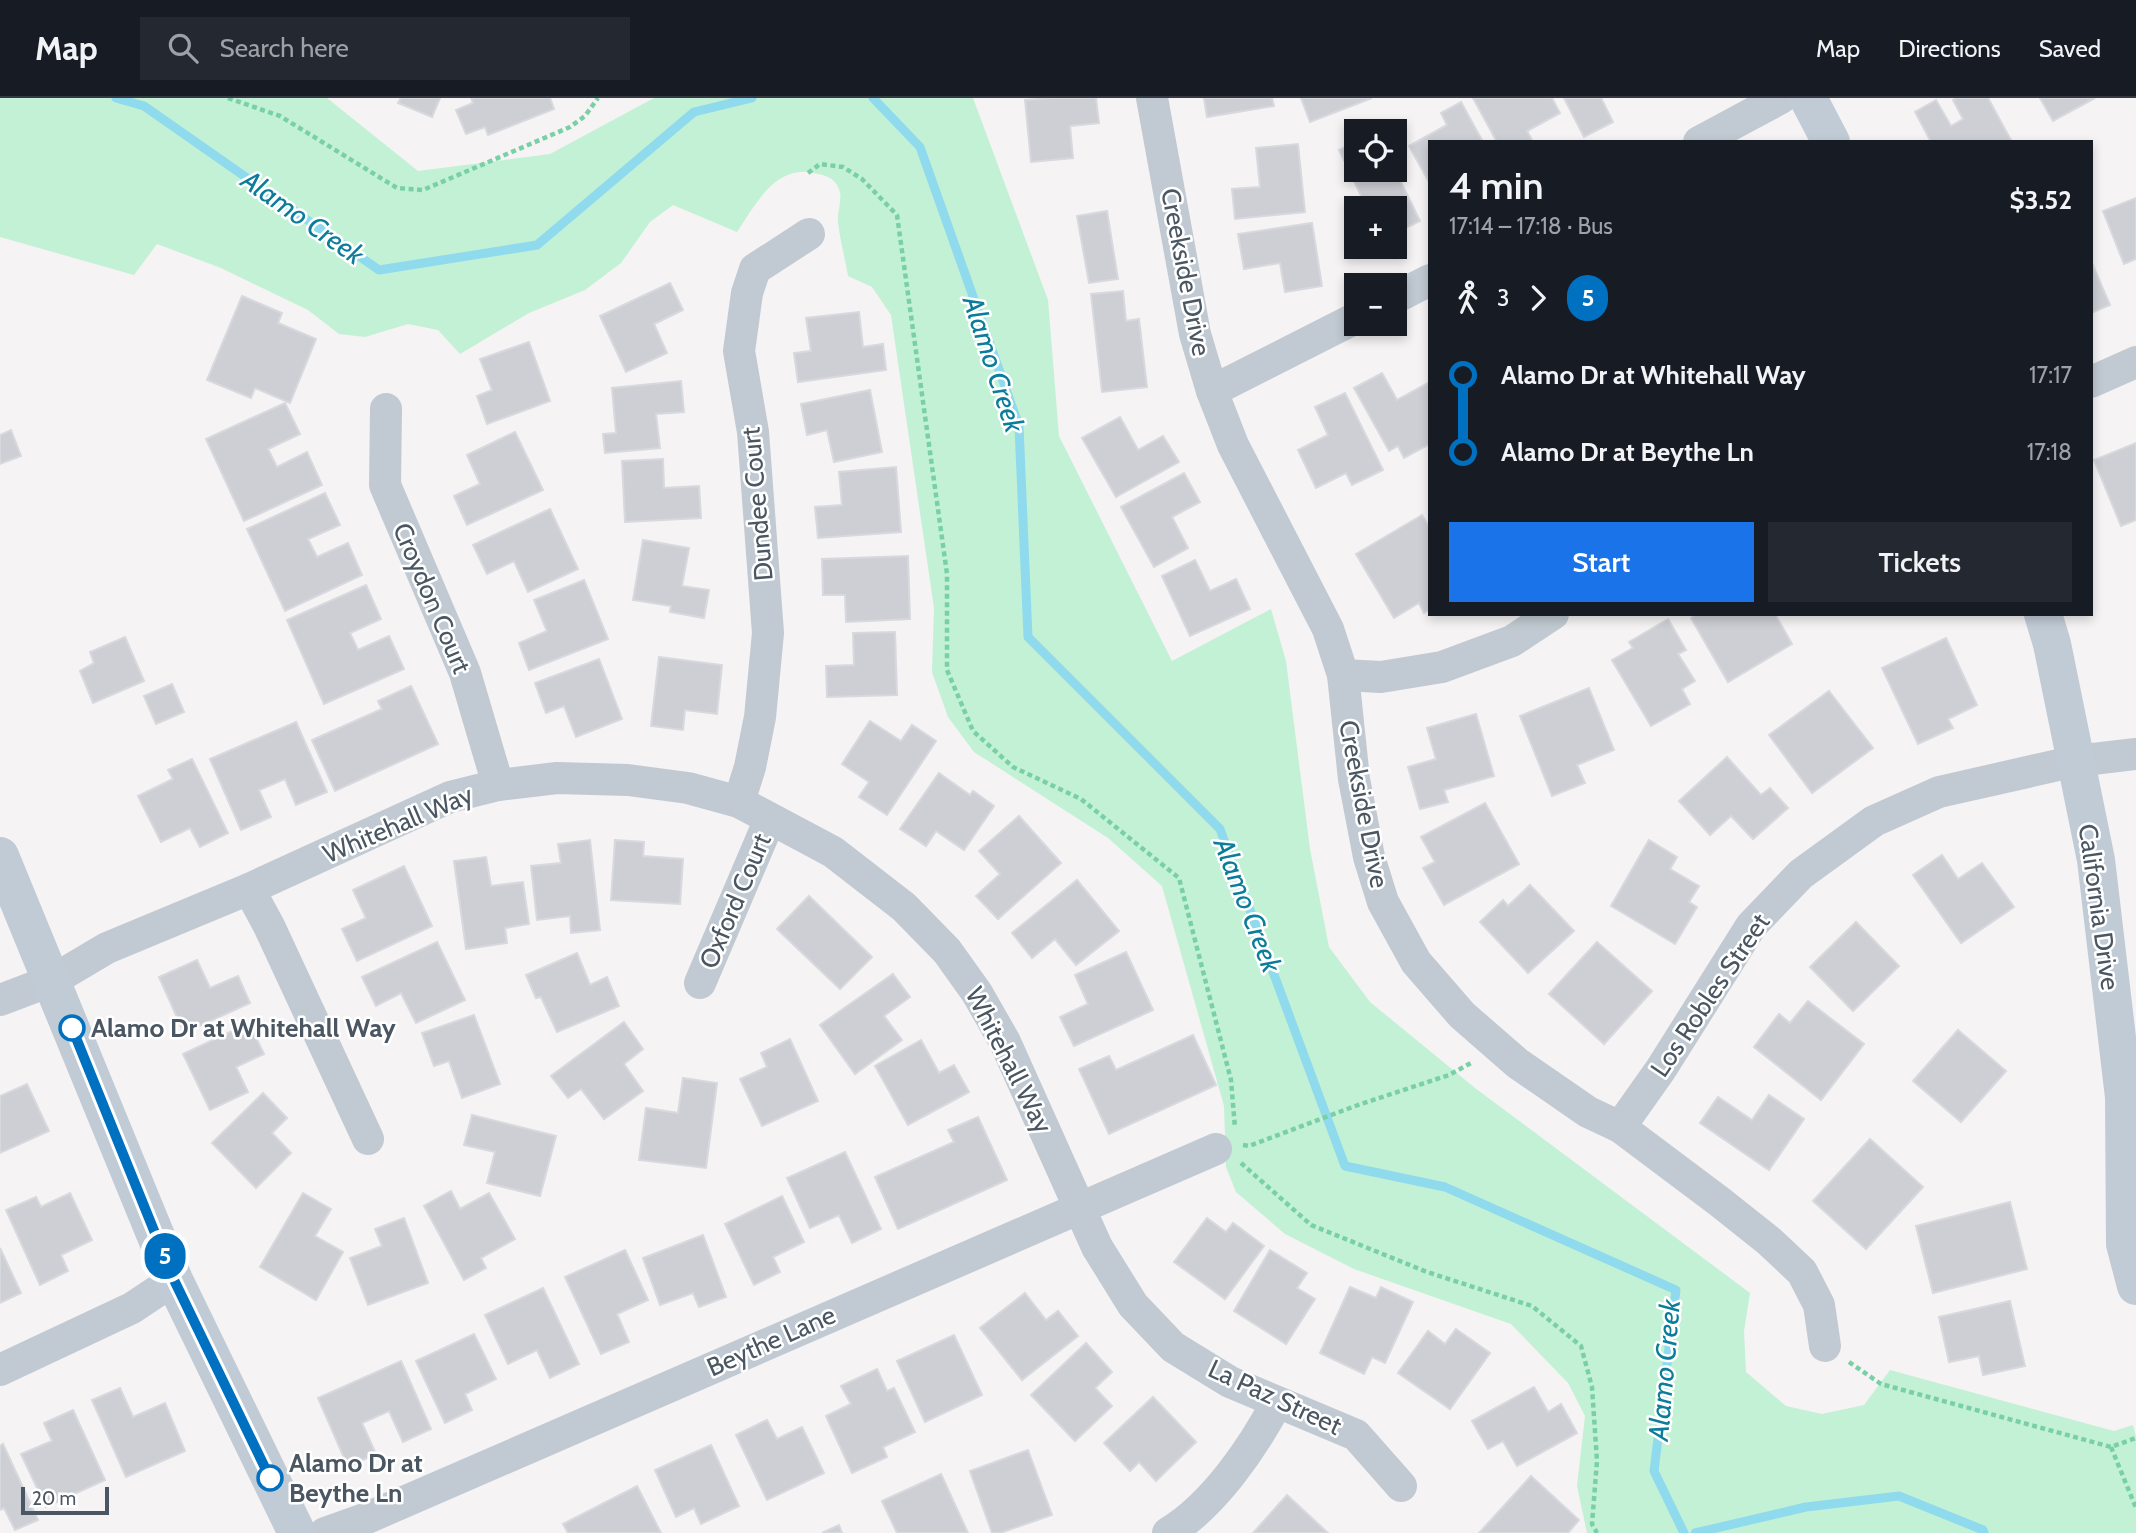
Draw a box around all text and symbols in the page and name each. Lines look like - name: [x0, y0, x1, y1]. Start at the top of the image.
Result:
- search box: [140, 17, 630, 80]
- text: Map: [35, 28, 98, 68]
- icon: search: [164, 29, 202, 67]
- text: Search here: [220, 32, 349, 64]
- text: Map: [1816, 34, 1860, 63]
- text: Directions: [1898, 34, 2001, 63]
- text: Saved: [2039, 34, 2101, 63]
- map controls: [1344, 119, 1407, 336]
- button: locate: [1344, 119, 1407, 182]
- water label: Alamo Creek: [234, 161, 372, 272]
- text: 4 min: [1449, 162, 1544, 209]
- text: $3.52: [2009, 184, 2072, 216]
- street label: Creekside Drive: [1154, 185, 1218, 359]
- button: +: [1344, 196, 1407, 259]
- text: 17:14 – 17:18 · Bus: [1449, 212, 1613, 240]
- button: −: [1344, 273, 1407, 336]
- icon: walk: [1449, 279, 1487, 317]
- icon: forward: [1519, 279, 1557, 317]
- text: 5: [1581, 283, 1594, 312]
- text: 3: [1497, 284, 1509, 312]
- water label: Alamo Creek: [955, 289, 1032, 438]
- text: Alamo Dr at Whitehall Way: [1501, 359, 1806, 391]
- text: 17:17: [2029, 361, 2072, 389]
- street label: Dundee Court: [734, 425, 780, 582]
- text: Alamo Dr at Beythe Ln: [1501, 436, 1754, 468]
- text: 17:18: [2027, 438, 2072, 466]
- street label: Croydon Court: [386, 518, 478, 678]
- button: Start: [1449, 522, 1754, 602]
- button: Tickets: [1768, 522, 2072, 602]
- street label: Creekside Drive: [1332, 717, 1396, 891]
- street label: Whitehall Way: [318, 778, 478, 870]
- street label: California Drive: [2071, 822, 2127, 992]
- street label: Oxford Court: [692, 829, 778, 973]
- water label: Alamo Creek: [1206, 831, 1290, 978]
- street label: Los Robles Street: [1644, 907, 1777, 1083]
- street label: Whitehall Way: [959, 982, 1059, 1138]
- place label: Alamo Dr at Whitehall Way: [91, 1012, 396, 1044]
- marker: Alamo Dr at Whitehall Way: [59, 1015, 85, 1041]
- line badge: 5: [142, 1233, 188, 1279]
- text: 5: [159, 1241, 171, 1270]
- water label: Alamo Creek: [1641, 1297, 1687, 1444]
- street label: Beythe Lane: [702, 1298, 840, 1384]
- street label: La Paz Street: [1203, 1352, 1347, 1442]
- place label: Alamo Dr at Beythe Ln: [289, 1447, 423, 1509]
- marker: Alamo Dr at Beythe Ln: [257, 1465, 283, 1491]
- scale bar: [21, 1484, 108, 1516]
- text: 20 m: [32, 1487, 76, 1510]

